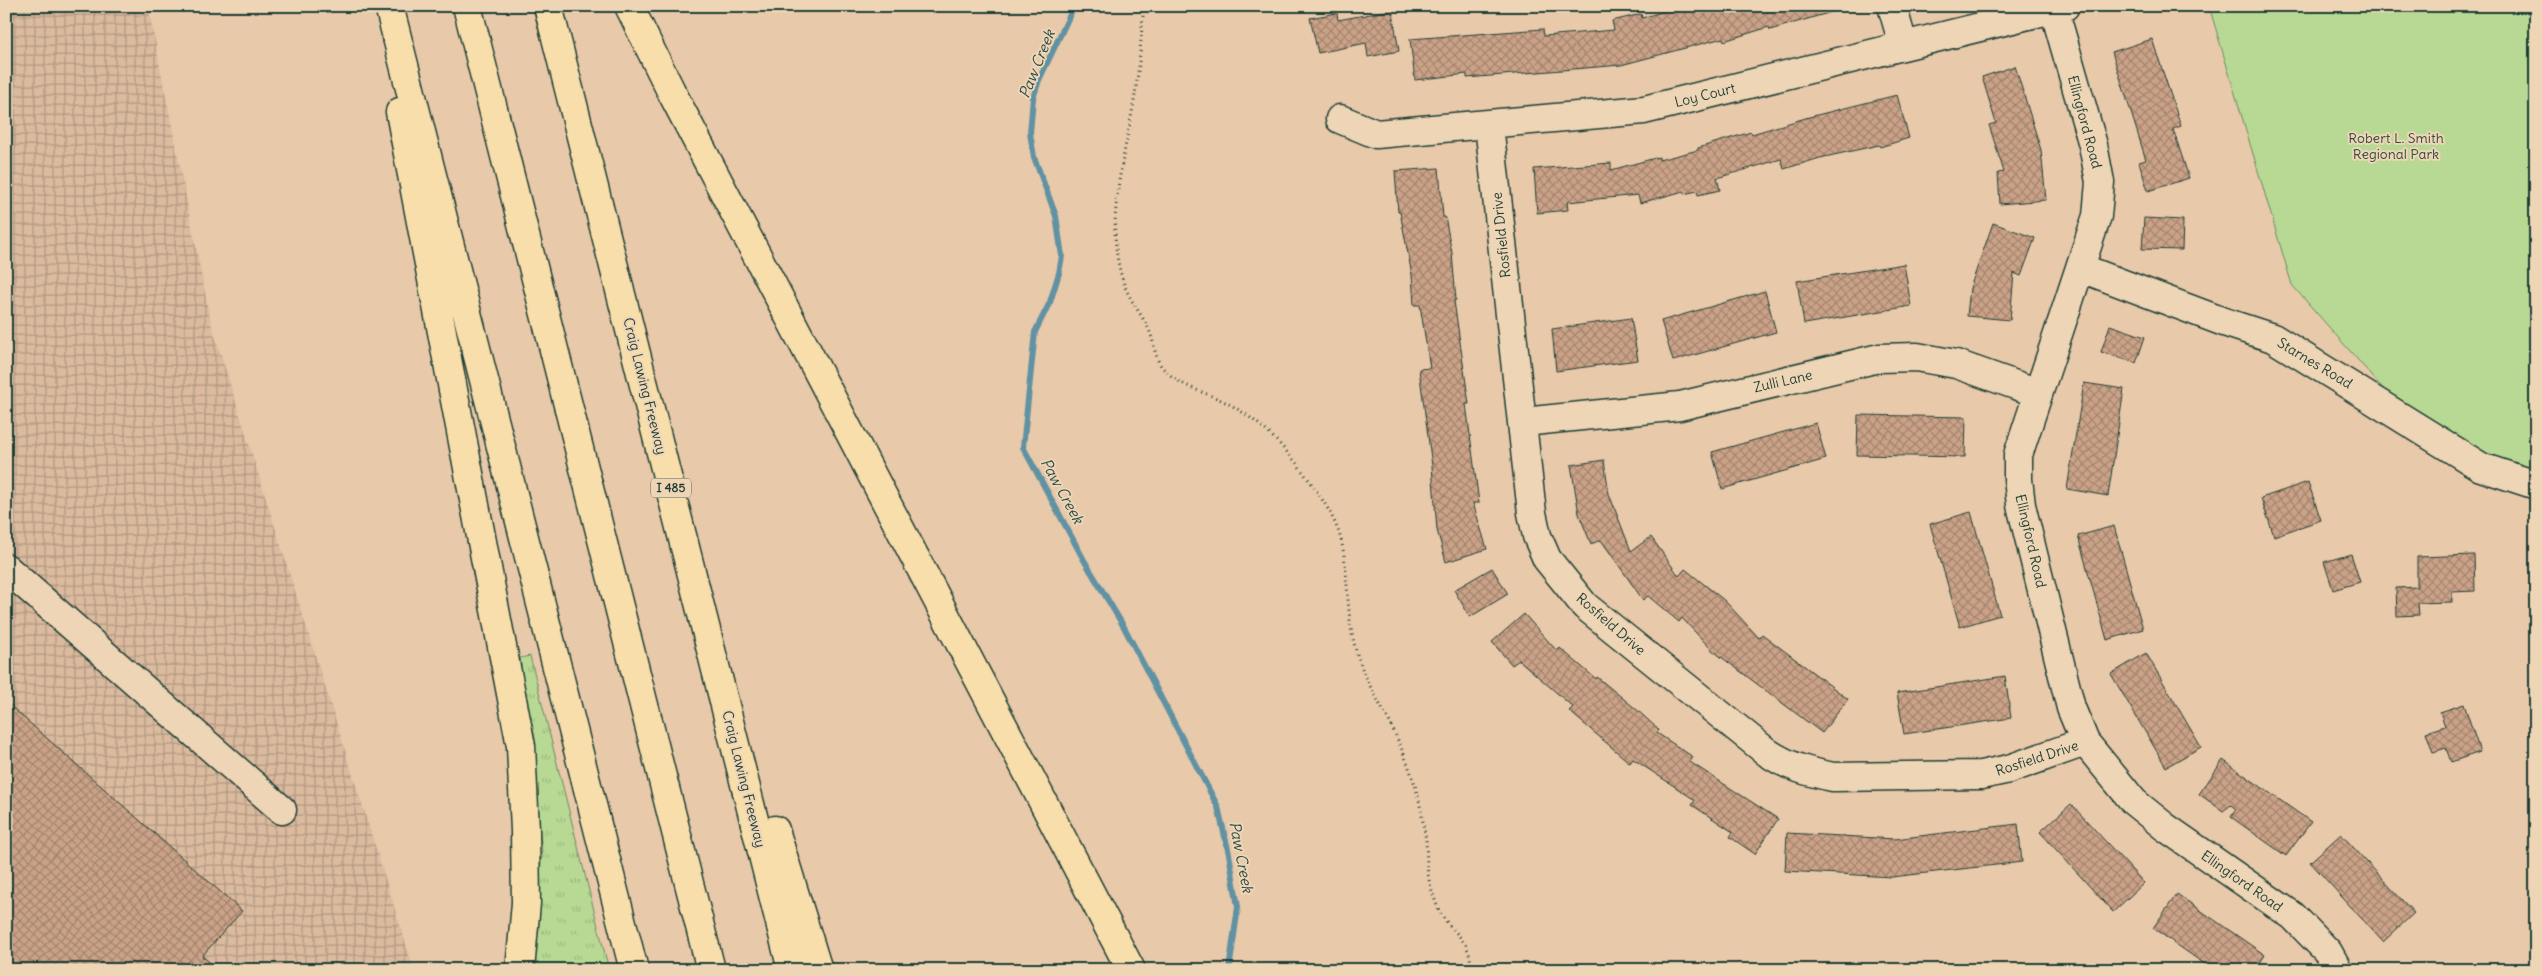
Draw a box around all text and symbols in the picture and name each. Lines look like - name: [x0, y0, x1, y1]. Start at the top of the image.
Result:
- water label: Paw Creek: [1014, 26, 1059, 101]
- street label: Ellingford Road: [2064, 73, 2106, 171]
- street label: Loy Court: [1673, 79, 1738, 111]
- park label: Robert L. Smith Regional Park: [2348, 129, 2444, 163]
- street label: Rosfield Drive: [1488, 191, 1514, 279]
- street label: Craig Lawing Freeway: [619, 316, 671, 456]
- street label: Starnes Road: [2274, 334, 2356, 392]
- street label: Zulli Lane: [1752, 366, 1814, 396]
- water label: Paw Creek: [1037, 455, 1089, 528]
- road number: I 485: [651, 478, 691, 498]
- street label: Ellingford Road: [2011, 492, 2051, 590]
- street label: Rosfield Drive: [1573, 589, 1649, 659]
- street label: Craig Lawing Freeway: [718, 709, 770, 849]
- street label: Rosfield Drive: [1993, 736, 2081, 780]
- water label: Paw Creek: [1225, 820, 1258, 895]
- street label: Ellingford Road: [2198, 846, 2286, 916]

